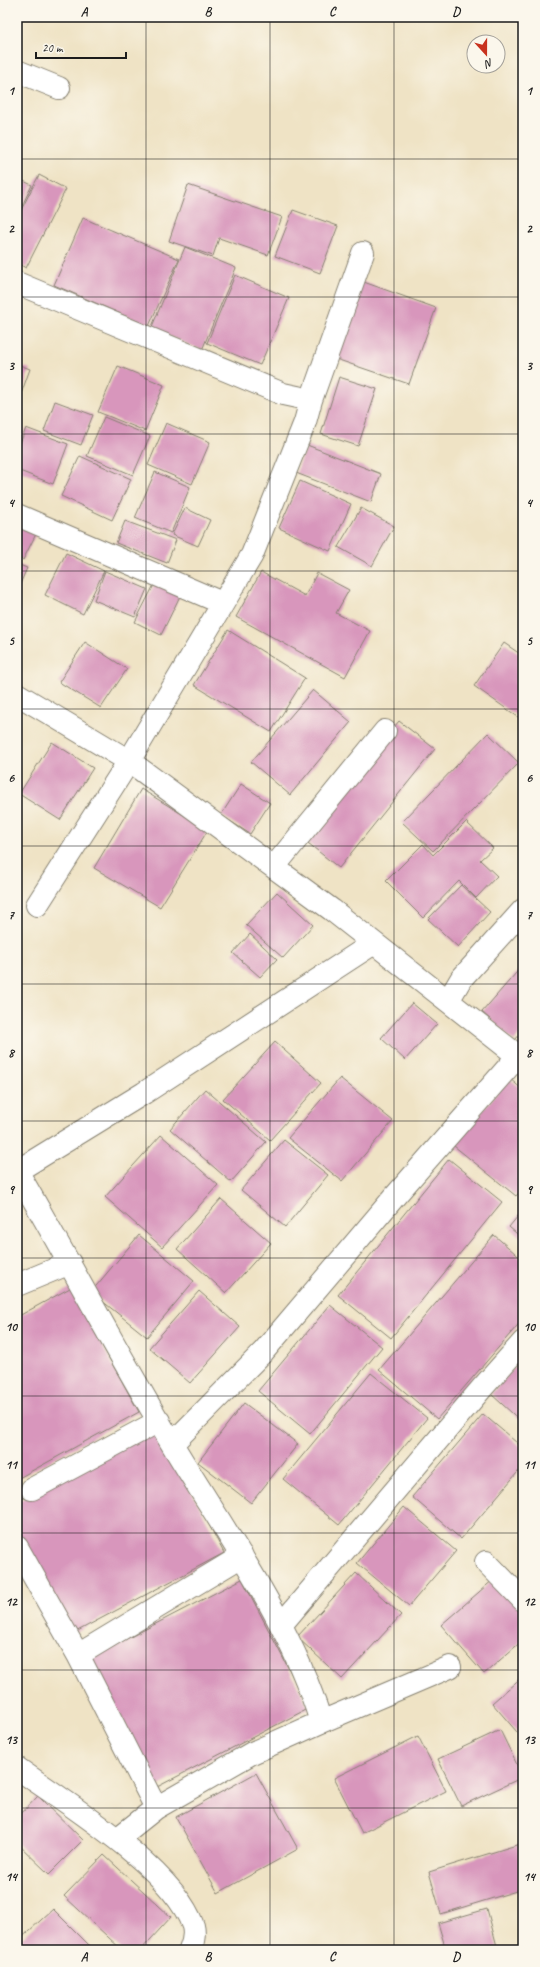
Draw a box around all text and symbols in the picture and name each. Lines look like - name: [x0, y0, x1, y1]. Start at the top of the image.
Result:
- text: A: [81, 4, 89, 20]
- text: B: [205, 4, 213, 20]
- text: C: [329, 4, 337, 20]
- text: D: [452, 4, 461, 20]
- scale bar: [36, 34, 126, 60]
- north arrow: [466, 34, 506, 74]
- text: 20 m: [42, 40, 64, 56]
- text: N: [482, 56, 495, 72]
- text: 1: [8, 83, 16, 99]
- text: 1: [526, 83, 534, 99]
- text: 2: [8, 221, 15, 237]
- text: 2: [526, 221, 533, 237]
- text: 3: [8, 358, 15, 374]
- text: 3: [526, 358, 533, 374]
- text: 4: [8, 495, 16, 511]
- text: 4: [526, 495, 534, 511]
- text: 5: [8, 633, 15, 649]
- text: 5: [526, 633, 533, 649]
- text: 6: [8, 770, 15, 786]
- text: 6: [526, 770, 533, 786]
- text: 7: [8, 907, 15, 923]
- text: 7: [526, 907, 533, 923]
- text: 8: [8, 1045, 16, 1061]
- text: 8: [526, 1045, 534, 1061]
- text: 9: [8, 1182, 15, 1198]
- text: 9: [526, 1182, 533, 1198]
- text: 10: [5, 1319, 18, 1335]
- text: 10: [523, 1319, 536, 1335]
- text: 11: [5, 1457, 19, 1473]
- text: 11: [523, 1457, 537, 1473]
- text: 12: [5, 1594, 18, 1610]
- text: 12: [523, 1594, 536, 1610]
- text: 13: [5, 1732, 18, 1748]
- text: 13: [523, 1732, 536, 1748]
- text: 14: [5, 1869, 19, 1885]
- text: 14: [523, 1869, 537, 1885]
- text: A: [81, 1949, 89, 1965]
- text: B: [205, 1949, 213, 1965]
- text: C: [329, 1949, 337, 1965]
- text: D: [452, 1949, 461, 1965]

